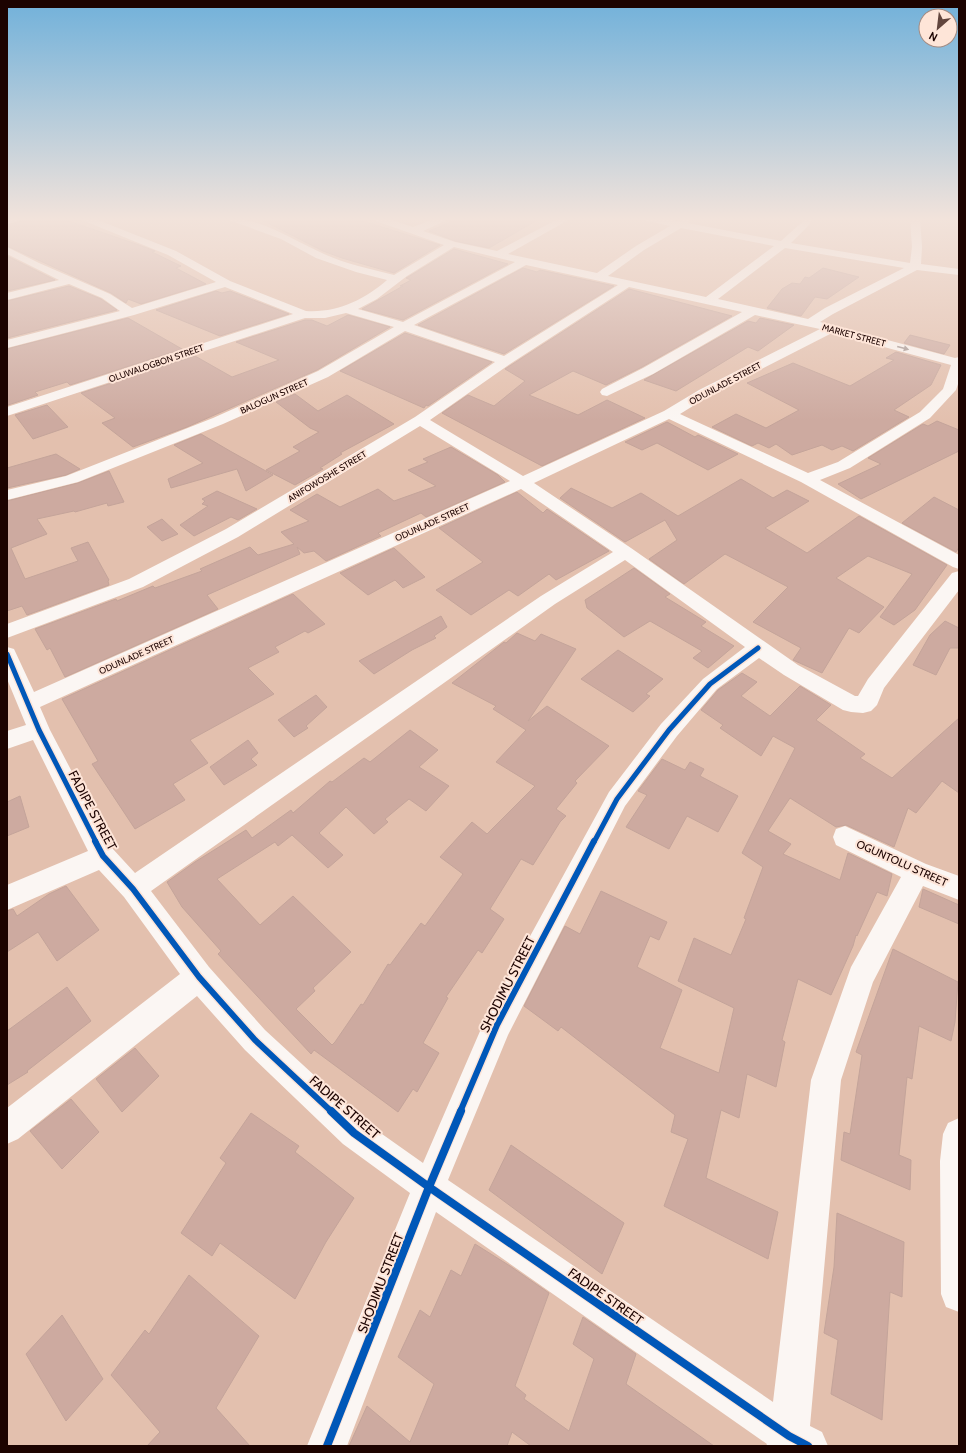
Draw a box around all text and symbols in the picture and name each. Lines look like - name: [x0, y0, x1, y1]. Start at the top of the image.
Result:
- north arrow: [918, 8, 958, 48]
- text: N: [927, 29, 940, 45]
- street label: MARKET STREET: [821, 321, 887, 349]
- street label: OLUWALOGBON STREET: [107, 342, 205, 384]
- one-way arrow: [897, 346, 909, 352]
- street label: ODUNLADE STREET: [687, 359, 763, 407]
- street label: BALOGUN STREET: [238, 376, 310, 416]
- street label: ANIFOWOSHE STREET: [286, 448, 369, 504]
- street label: ODUNLADE STREET: [393, 501, 471, 543]
- street label: ODUNLADE STREET: [97, 634, 175, 676]
- street label: FADIPE STREET: [65, 767, 121, 853]
- street label: OGUNTOLU STREET: [854, 837, 950, 889]
- street label: SHODIMU STREET: [476, 933, 538, 1035]
- street label: FADIPE STREET: [306, 1072, 384, 1142]
- street label: SHODIMU STREET: [354, 1231, 406, 1335]
- street label: FADIPE STREET: [565, 1264, 647, 1328]

